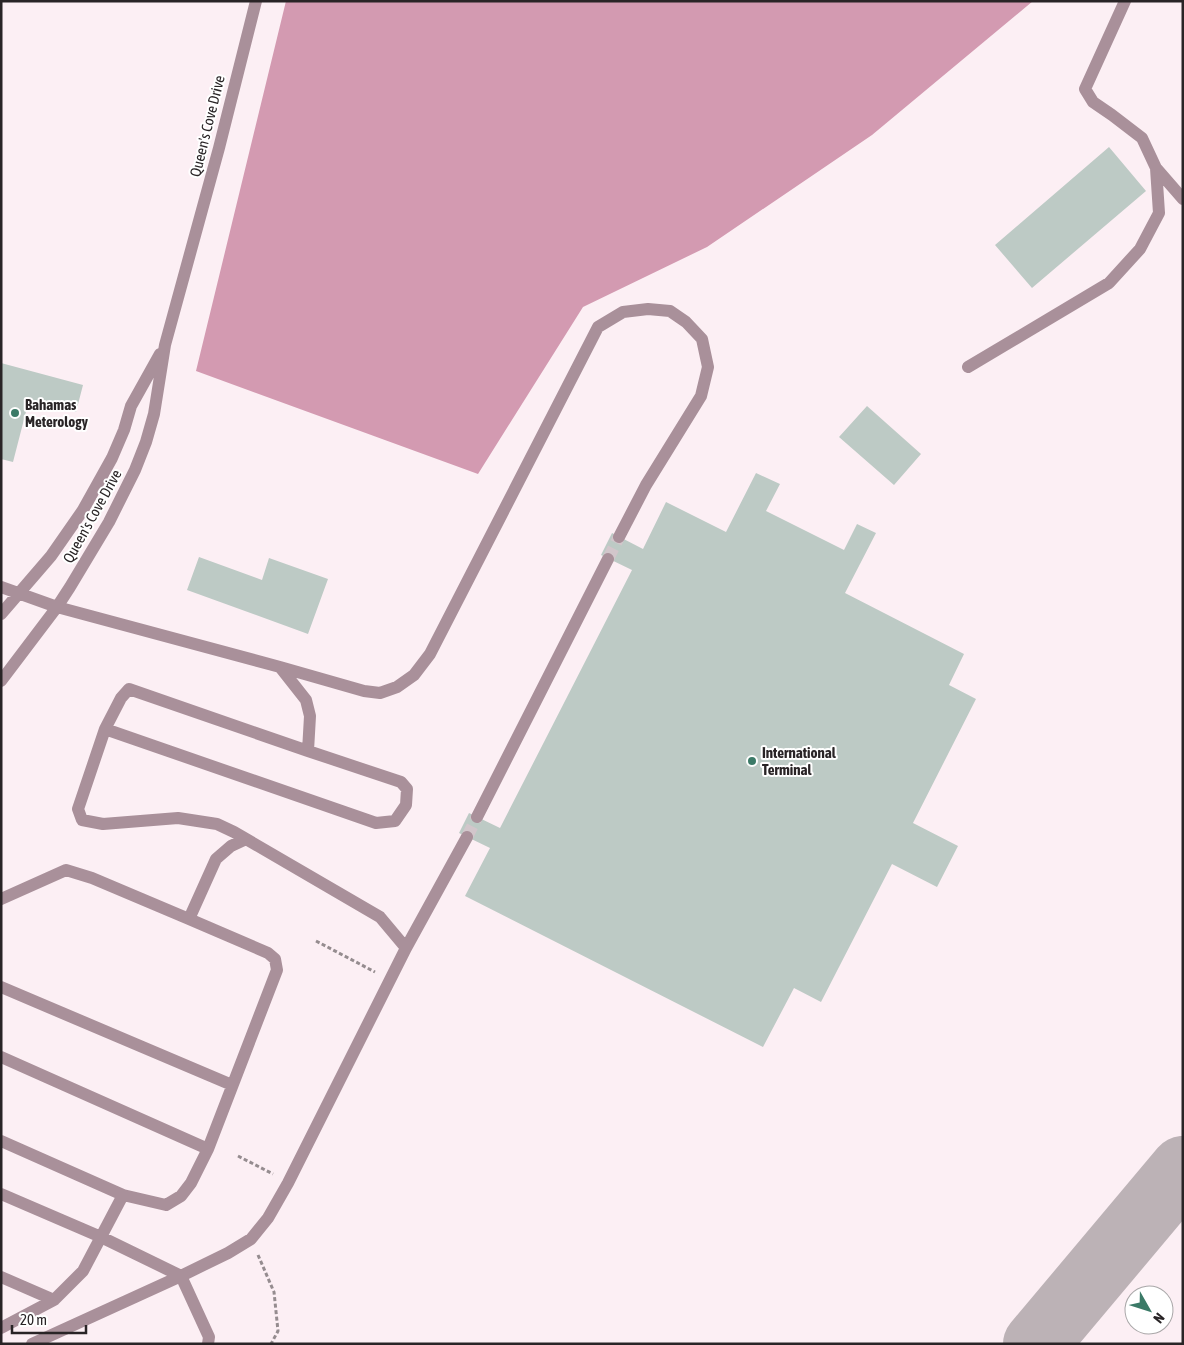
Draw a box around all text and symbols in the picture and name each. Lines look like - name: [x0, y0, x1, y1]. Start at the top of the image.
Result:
- street label: Queen's Cove Drive: [186, 73, 228, 179]
- place label: Bahamas Meterology: [25, 396, 89, 430]
- marker: Bahamas Meterology: [9, 407, 21, 419]
- street label: Queen's Cove Drive: [59, 466, 125, 566]
- place label: International Terminal: [762, 744, 837, 778]
- marker: International Terminal: [746, 755, 758, 767]
- north arrow: [1124, 1285, 1174, 1335]
- scale bar: [12, 1302, 86, 1334]
- text: N: [1150, 1310, 1168, 1326]
- text: 20 m: [20, 1311, 47, 1328]

